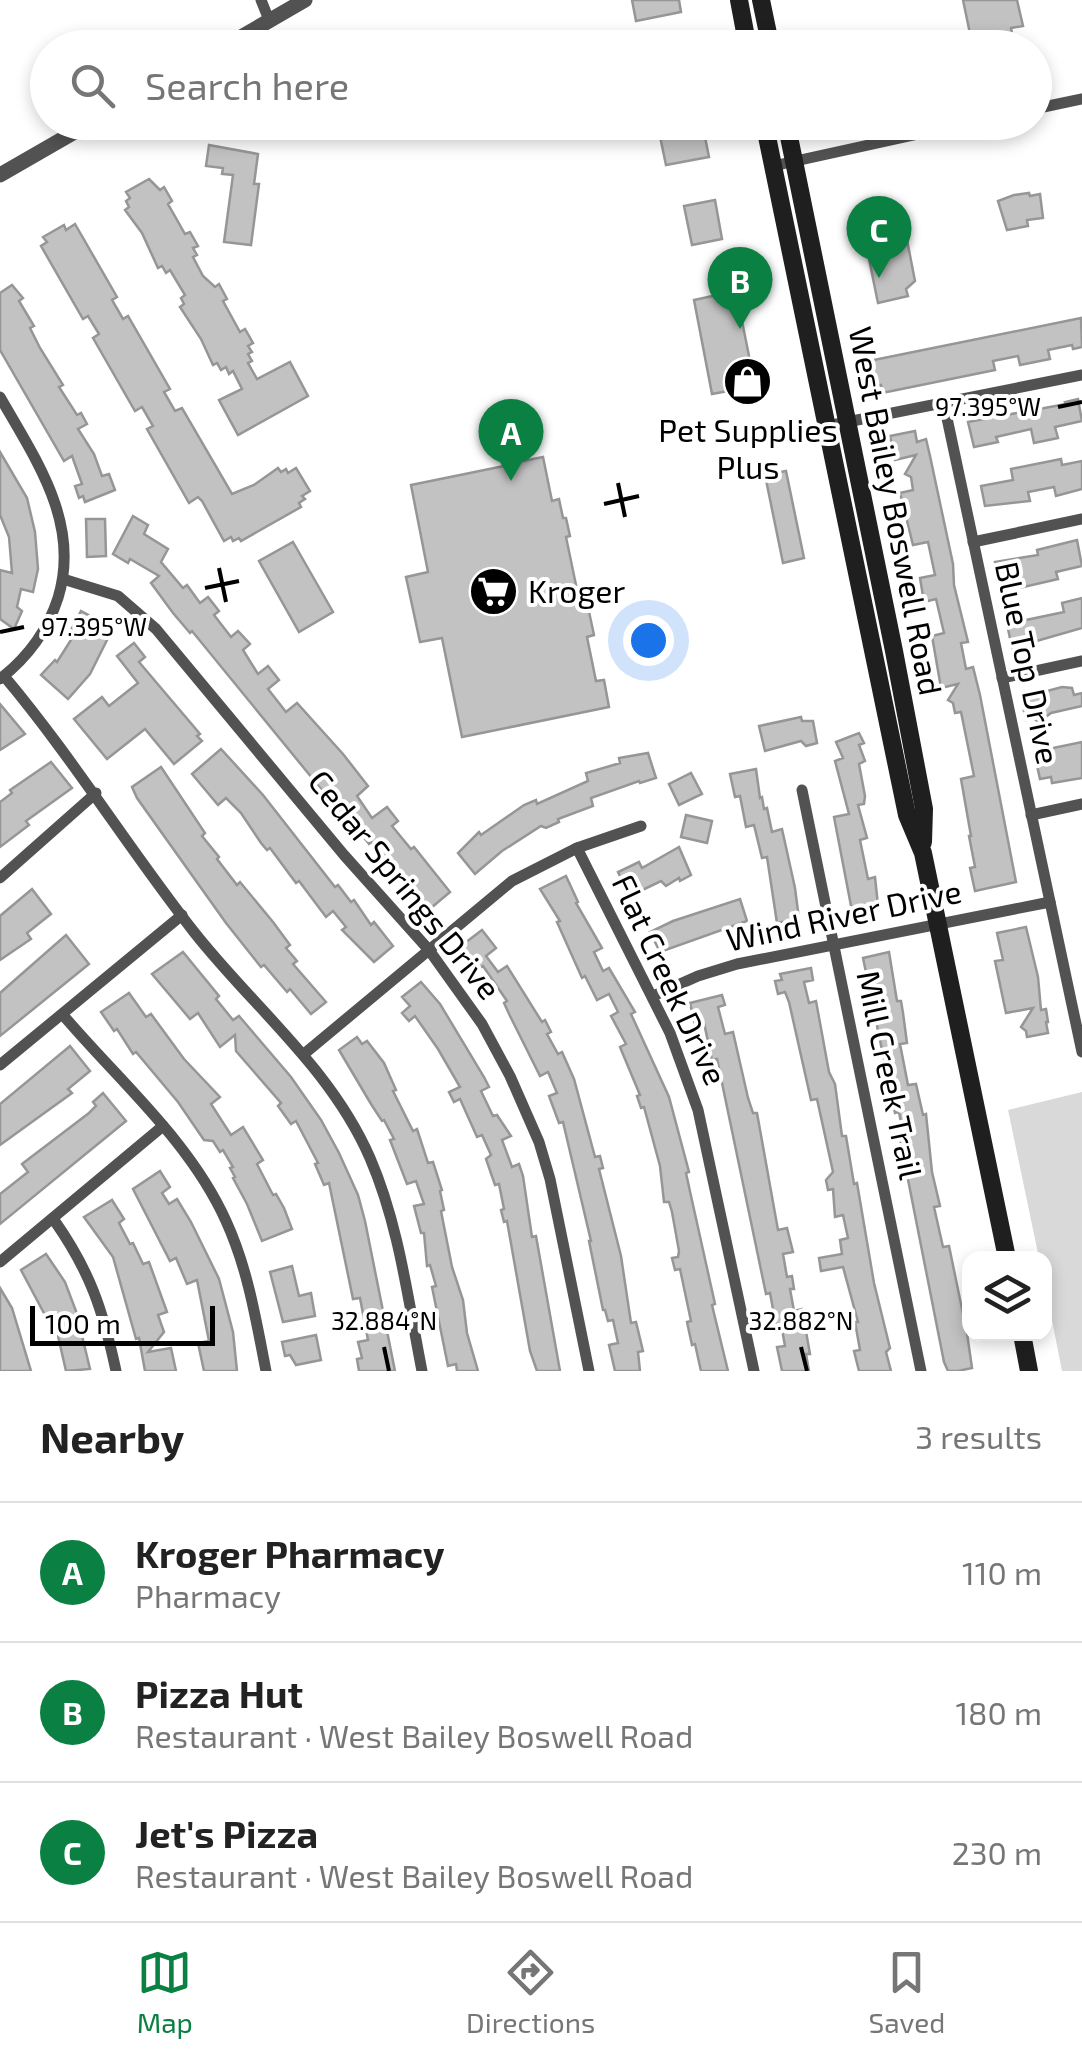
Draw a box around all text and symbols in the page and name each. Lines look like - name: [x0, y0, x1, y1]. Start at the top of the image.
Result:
- search box: [30, 30, 1052, 140]
- icon: search: [65, 58, 120, 113]
- text: Search here: [145, 62, 349, 108]
- pin: C: [846, 196, 912, 278]
- pin: B: [708, 246, 772, 329]
- street label: West Bailey Boswell Road: [843, 323, 951, 698]
- shop icon: Pet Supplies Plus: [722, 355, 774, 407]
- text: 97.395°W: [935, 391, 1041, 421]
- pin: A: [478, 398, 544, 481]
- place label: Pet Supplies Plus: [658, 410, 838, 485]
- street label: Blue Top Drive: [989, 558, 1069, 767]
- supermarket icon: Kroger: [467, 566, 519, 618]
- place label: Kroger: [528, 571, 625, 609]
- text: 97.395°W: [41, 611, 147, 641]
- your location: [623, 615, 674, 666]
- street label: Cedar Springs Drive: [302, 762, 510, 1006]
- street label: Flat Creek Drive: [605, 868, 736, 1090]
- street label: Wind River Drive: [723, 871, 965, 958]
- street label: Mill Creek Trail: [850, 967, 932, 1183]
- map controls: [962, 1251, 1052, 1341]
- button: layers: [962, 1251, 1052, 1341]
- scale bar: [30, 1301, 215, 1346]
- text: 32.884°N: [331, 1305, 437, 1335]
- text: 32.882°N: [749, 1305, 853, 1335]
- text: 100 m: [45, 1306, 121, 1340]
- text: Nearby: [40, 1411, 184, 1461]
- text: 3 results: [915, 1417, 1042, 1455]
- text: Kroger Pharmacy: [135, 1530, 445, 1576]
- text: A: [62, 1553, 83, 1591]
- text: 110 m: [962, 1553, 1042, 1591]
- text: Pharmacy: [135, 1576, 281, 1614]
- text: Pizza Hut: [135, 1670, 303, 1716]
- text: B: [62, 1693, 83, 1731]
- text: 180 m: [955, 1693, 1042, 1731]
- text: Restaurant · West Bailey Boswell Road: [135, 1716, 693, 1754]
- text: Jet's Pizza: [135, 1810, 318, 1856]
- text: C: [63, 1833, 82, 1871]
- text: 230 m: [952, 1833, 1042, 1871]
- text: Restaurant · West Bailey Boswell Road: [135, 1856, 693, 1894]
- tab: Map: [137, 1945, 193, 2039]
- tab: Directions: [466, 1945, 595, 2039]
- tab: Saved: [869, 1945, 945, 2039]

